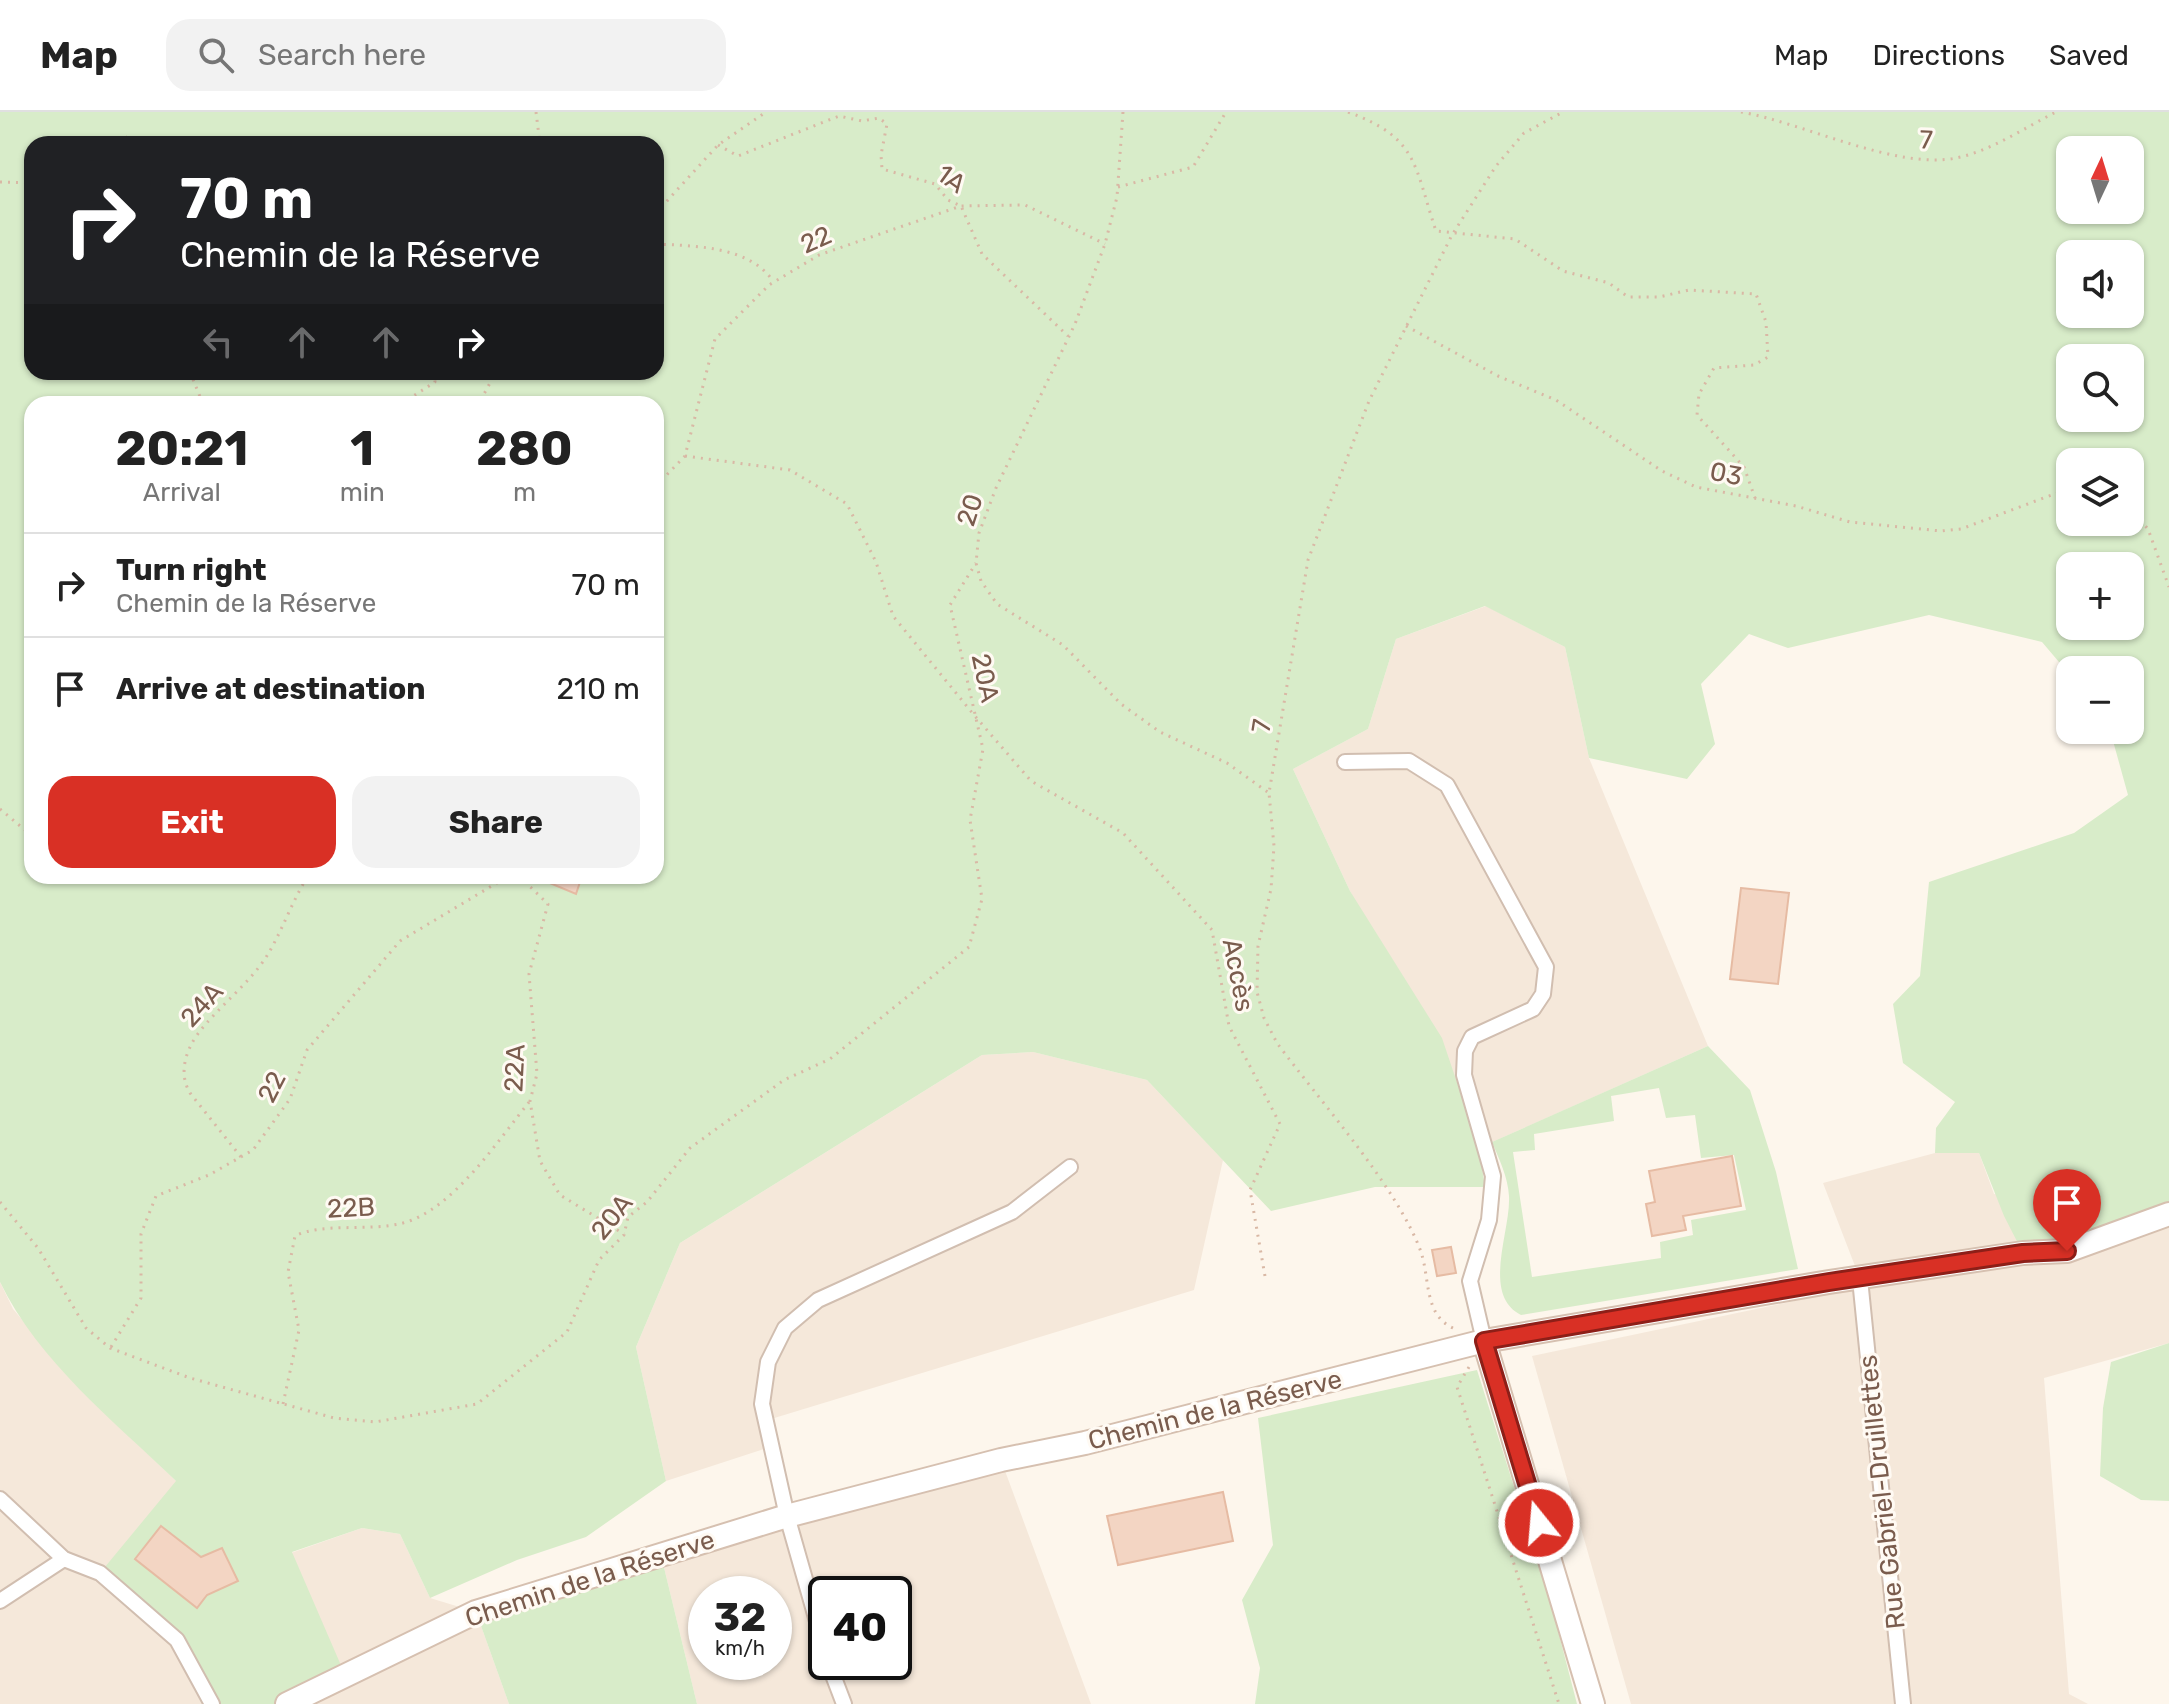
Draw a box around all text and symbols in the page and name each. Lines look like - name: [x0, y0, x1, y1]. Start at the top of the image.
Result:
- search box: [166, 19, 726, 91]
- text: Map: [40, 32, 118, 78]
- icon: search: [194, 33, 238, 77]
- text: Search here: [258, 37, 426, 73]
- text: Map: [1774, 39, 1828, 72]
- text: Directions: [1872, 39, 2005, 72]
- text: Saved: [2049, 39, 2129, 72]
- street label: 7: [1919, 124, 1933, 156]
- north arrow: [2056, 136, 2144, 224]
- map controls: [2056, 136, 2144, 744]
- street label: 1A: [930, 158, 972, 200]
- text: 70 m: [180, 166, 313, 232]
- icon: right: [48, 168, 152, 272]
- street label: 22: [796, 220, 836, 260]
- text: Chemin de la Réserve: [180, 233, 540, 276]
- button: sound: [2056, 240, 2144, 328]
- icon: left: [196, 320, 240, 364]
- icon: ahead: [280, 320, 324, 364]
- icon: ahead: [364, 320, 408, 364]
- icon: right: [448, 320, 492, 364]
- button: search: [2056, 344, 2144, 432]
- text: 20:21: [115, 420, 248, 477]
- text: 1: [350, 420, 374, 477]
- text: 280: [476, 420, 573, 477]
- button: layers: [2056, 448, 2144, 536]
- street label: 03: [1707, 456, 1745, 492]
- text: Arrival: [143, 477, 221, 508]
- text: min: [340, 477, 385, 508]
- text: m: [513, 477, 536, 508]
- street label: 20: [950, 490, 990, 530]
- text: Turn right: [116, 552, 267, 588]
- button: +: [2056, 552, 2144, 640]
- icon: right: [48, 563, 92, 607]
- text: 70 m: [572, 567, 640, 603]
- text: Chemin de la Réserve: [116, 588, 376, 619]
- street label: 20A: [965, 651, 1005, 705]
- button: −: [2056, 656, 2144, 744]
- icon: arrive: [48, 667, 92, 711]
- text: Arrive at destination: [116, 671, 426, 707]
- text: 210 m: [556, 671, 640, 707]
- street label: 7: [1246, 717, 1278, 735]
- button: Exit: [48, 776, 336, 868]
- button: Share: [352, 776, 640, 868]
- street label: Accès: [1216, 936, 1260, 1014]
- street label: 24A: [174, 977, 230, 1033]
- street label: 22A: [498, 1043, 532, 1093]
- street label: 22: [251, 1066, 293, 1108]
- pin: [2033, 1169, 2101, 1251]
- icon: arrive: [2045, 1181, 2089, 1225]
- street label: 20A: [584, 1188, 640, 1246]
- street label: 22B: [326, 1191, 376, 1225]
- street label: Rue Gabriel-Druillettes: [1852, 1353, 1912, 1631]
- street label: Chemin de la Réserve: [1085, 1363, 1345, 1457]
- position arrow: [1497, 1481, 1581, 1565]
- street label: Chemin de la Réserve: [461, 1524, 719, 1634]
- speed limit sign: 40: [808, 1576, 912, 1680]
- text: 32: [714, 1594, 766, 1641]
- text: km/h: [715, 1636, 765, 1660]

